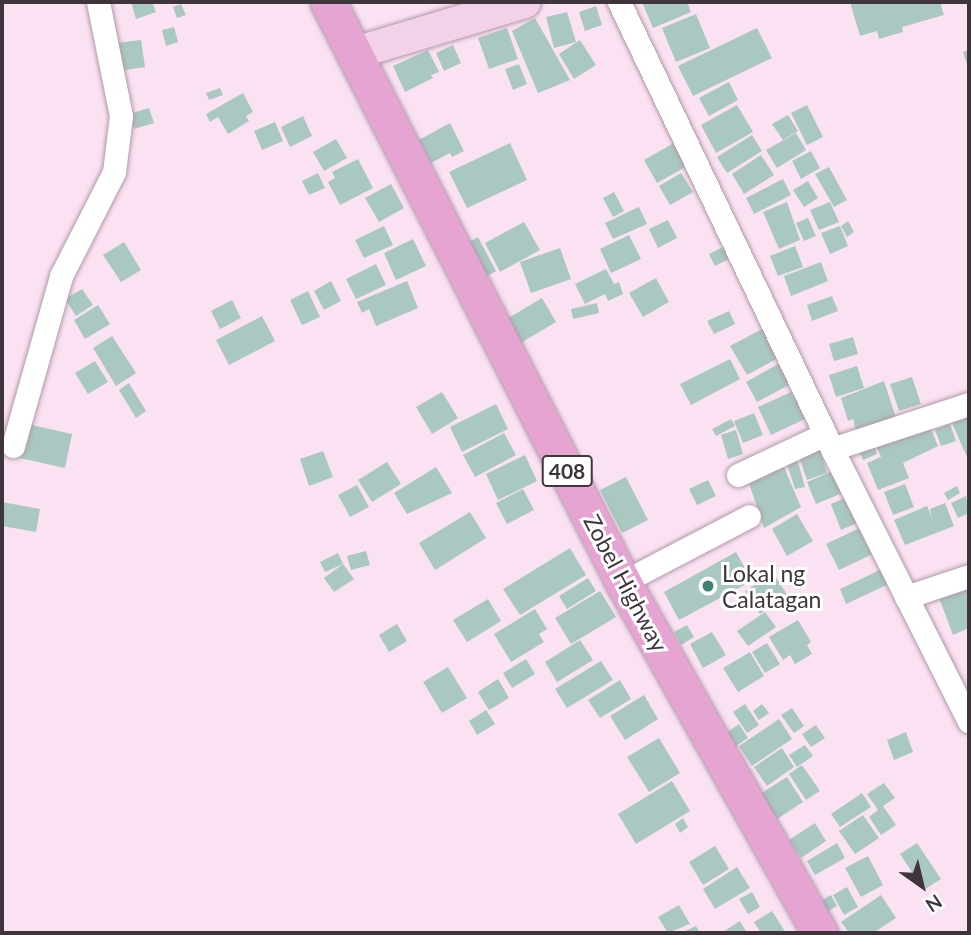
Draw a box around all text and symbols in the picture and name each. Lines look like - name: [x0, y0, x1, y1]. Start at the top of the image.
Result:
- road number: 408: [541, 454, 593, 489]
- street label: Zobel Highway: [578, 510, 674, 656]
- place label: Lokal ng Calatagan: [722, 559, 821, 613]
- marker: Lokal ng Calatagan: [700, 578, 716, 594]
- north arrow: [887, 851, 957, 921]
- text: N: [922, 890, 947, 917]

